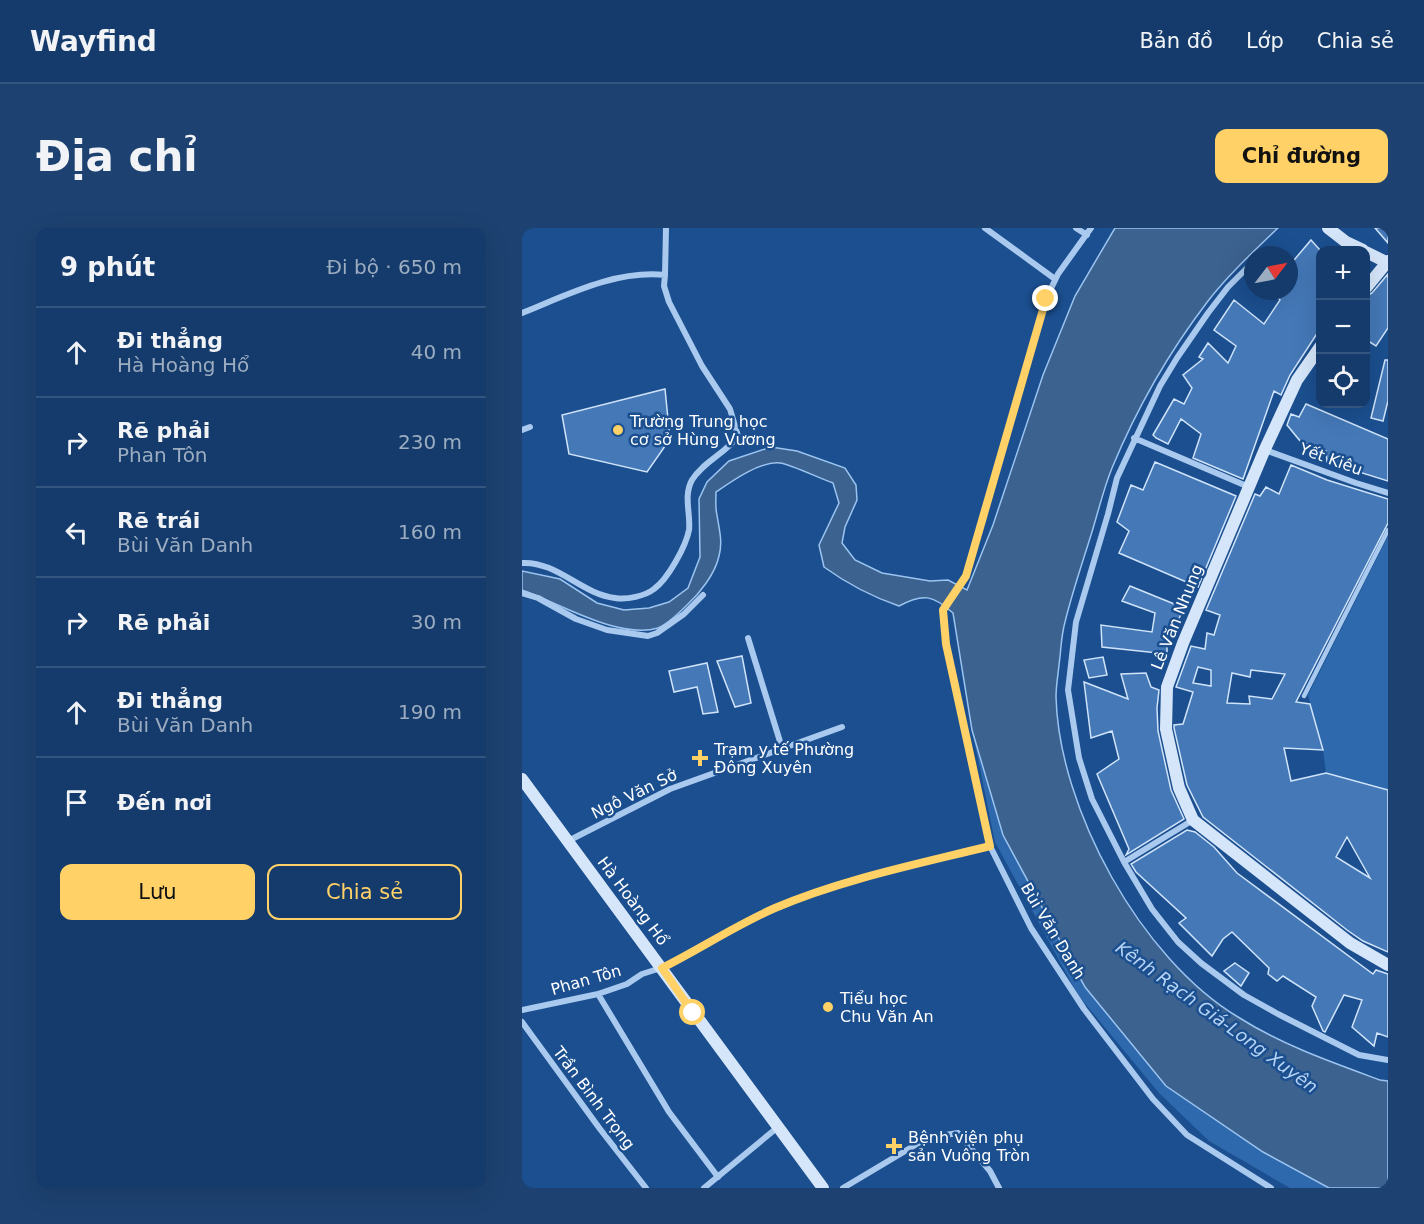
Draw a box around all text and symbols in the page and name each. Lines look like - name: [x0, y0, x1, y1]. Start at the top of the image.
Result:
- text: Wayfind: [30, 25, 157, 58]
- text: Bản đồ: [1139, 29, 1213, 53]
- text: Lớp: [1246, 29, 1284, 53]
- text: Chia sẻ: [1317, 29, 1394, 53]
- button: Chỉ đường: [1215, 129, 1388, 183]
- text: Địa chỉ: [36, 132, 198, 181]
- north arrow: [1244, 246, 1298, 300]
- map controls: [1316, 246, 1370, 408]
- button: +: [1316, 246, 1370, 300]
- text: 9 phút: [60, 252, 155, 282]
- text: Đi bộ · 650 m: [327, 255, 462, 279]
- route end: [1032, 285, 1058, 311]
- button: −: [1316, 300, 1370, 354]
- text: Đi thẳng: [117, 328, 223, 353]
- icon: ahead: [60, 336, 93, 369]
- text: 40 m: [411, 340, 462, 364]
- text: Hà Hoàng Hổ: [117, 353, 249, 377]
- button: locate: [1316, 354, 1370, 408]
- place label: Trường Trung học cơ sở Hùng Vương: [629, 412, 776, 449]
- text: Rẽ phải: [117, 418, 210, 443]
- marker: Trường Trung học cơ sở Hùng Vương: [611, 423, 625, 437]
- icon: right: [60, 426, 93, 459]
- text: 230 m: [398, 430, 462, 454]
- street label: Yết Kiêu: [1296, 438, 1365, 479]
- text: Phan Tôn: [117, 443, 208, 467]
- text: Rẽ trái: [117, 508, 200, 533]
- icon: left: [60, 516, 93, 549]
- text: 160 m: [398, 520, 462, 544]
- text: Bùi Văn Danh: [117, 533, 253, 557]
- street label: Lê Văn Nhung: [1147, 561, 1207, 673]
- icon: right: [60, 606, 93, 639]
- text: Rẽ phải: [117, 610, 210, 635]
- text: 30 m: [411, 610, 462, 634]
- text: Đi thẳng: [117, 688, 223, 713]
- icon: ahead: [60, 696, 93, 729]
- text: 190 m: [398, 700, 462, 724]
- text: Bùi Văn Danh: [117, 713, 253, 737]
- place label: Trạm y tế Phường Đông Xuyên: [713, 740, 854, 777]
- marker: Trạm y tế Phường Đông Xuyên: [691, 749, 709, 767]
- street label: Ngô Văn Sở: [588, 765, 680, 823]
- icon: arrive: [60, 786, 93, 819]
- text: Đến nơi: [117, 790, 212, 815]
- street label: Hà Hoàng Hổ: [594, 853, 673, 949]
- button: Lưu: [60, 864, 255, 920]
- button: Chia sẻ: [267, 864, 462, 920]
- street label: Bùi Văn Danh: [1017, 879, 1089, 983]
- water label: Kênh Rạch Giá-Long Xuyên: [1112, 937, 1322, 1097]
- street label: Phan Tôn: [549, 961, 623, 999]
- place label: Tiểu học Chu Văn An: [839, 989, 934, 1026]
- route start: [679, 999, 705, 1025]
- marker: Tiểu học Chu Văn An: [821, 1000, 835, 1014]
- street label: Trần Bình Trọng: [549, 1042, 639, 1153]
- place label: Bệnh viện phụ sản Vuông Tròn: [908, 1128, 1030, 1165]
- marker: Bệnh viện phụ sản Vuông Tròn: [885, 1137, 903, 1155]

